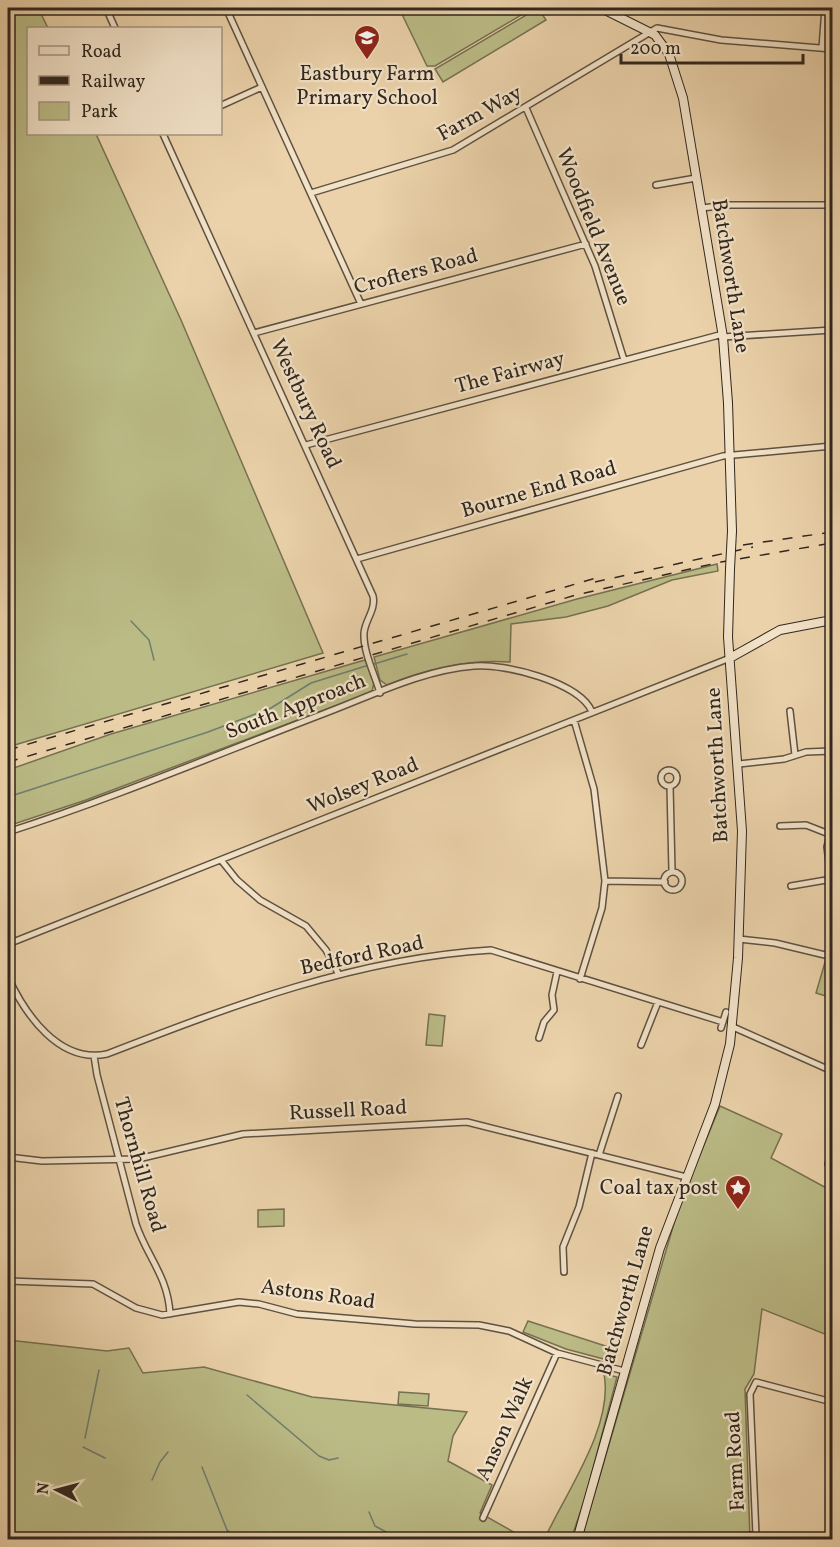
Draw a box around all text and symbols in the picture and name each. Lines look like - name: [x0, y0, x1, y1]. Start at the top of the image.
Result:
- school or university icon: Eastbury Farm Primary School: [352, 23, 382, 61]
- legend: [27, 27, 222, 135]
- scale bar: [621, 27, 802, 65]
- text: 200 m: [630, 37, 681, 62]
- text: Road: [81, 40, 122, 65]
- place label: Eastbury Farm Primary School: [296, 60, 438, 113]
- text: Railway: [81, 70, 145, 95]
- street label: Farm Way: [432, 78, 528, 149]
- text: Park: [81, 100, 118, 125]
- street label: Woodfield Avenue: [548, 144, 638, 310]
- street label: Batchworth Lane: [703, 197, 757, 355]
- street label: Crofters Road: [351, 242, 481, 302]
- street label: Westbury Road: [262, 334, 348, 474]
- street label: The Fairway: [452, 344, 569, 402]
- street label: Bourne End Road: [458, 454, 620, 526]
- street label: South Approach: [221, 667, 371, 747]
- street label: Batchworth Lane: [699, 686, 737, 844]
- street label: Wolsey Road: [303, 751, 423, 821]
- street label: Bedford Road: [298, 929, 426, 983]
- street label: Russell Road: [288, 1093, 408, 1129]
- street label: Thornhill Road: [106, 1094, 172, 1236]
- place icon: Coal tax post: [723, 1173, 753, 1211]
- place label: Coal tax post: [600, 1174, 718, 1203]
- street label: Batchworth Lane: [591, 1222, 661, 1380]
- street label: Astons Road: [259, 1273, 377, 1317]
- street label: Anson Walk: [469, 1372, 541, 1486]
- street label: Farm Road: [719, 1410, 753, 1512]
- north arrow: [27, 1460, 87, 1520]
- text: N: [33, 1481, 56, 1496]

